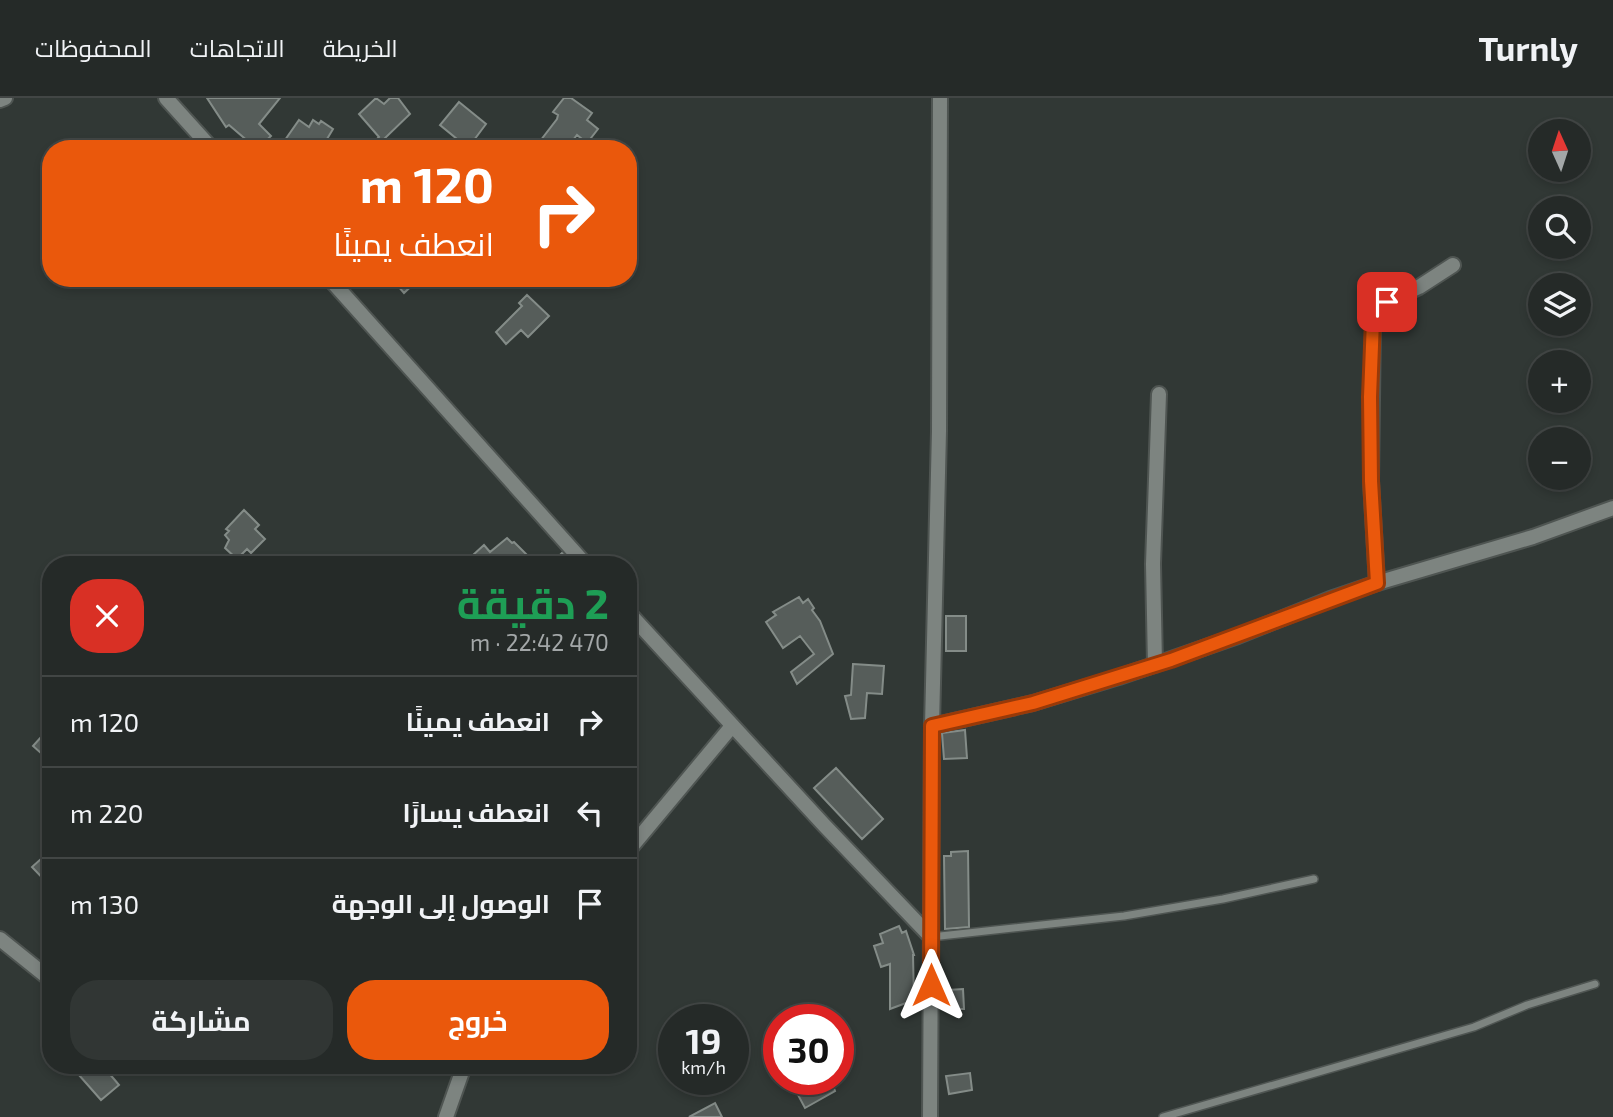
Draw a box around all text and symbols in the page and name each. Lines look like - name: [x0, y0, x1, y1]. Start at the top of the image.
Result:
- text: Turnly: [1479, 28, 1578, 68]
- text: المحفوظات: [35, 33, 152, 62]
- text: الاتجاهات: [190, 33, 285, 62]
- text: الخريطة: [323, 33, 398, 62]
- north arrow: [1528, 119, 1591, 182]
- map controls: [1528, 119, 1591, 490]
- text: 120 m: [360, 154, 494, 213]
- icon: right: [518, 168, 609, 259]
- button: search: [1528, 196, 1591, 259]
- text: انعطف يمينًا: [333, 224, 494, 262]
- pin: [1357, 272, 1417, 332]
- button: layers: [1528, 273, 1591, 336]
- icon: arrive: [1368, 283, 1406, 321]
- button: +: [1528, 350, 1591, 413]
- button: −: [1528, 427, 1591, 490]
- text: 2 دقيقة: [457, 577, 609, 627]
- button: close: [70, 579, 144, 653]
- text: 470 m · 22:42: [470, 628, 609, 656]
- icon: right: [571, 703, 609, 741]
- text: انعطف يمينًا: [406, 705, 550, 736]
- text: 120 m: [70, 706, 139, 737]
- icon: left: [571, 794, 609, 832]
- text: انعطف يسارًا: [403, 796, 550, 827]
- text: 220 m: [70, 797, 144, 828]
- icon: arrive: [571, 885, 609, 923]
- text: الوصول إلى الوجهة: [332, 887, 550, 918]
- text: 130 m: [70, 888, 139, 919]
- position arrow: [894, 948, 968, 1022]
- button: مشاركة: [70, 980, 333, 1060]
- button: خروج: [347, 980, 609, 1060]
- speed limit sign: 30: [763, 1004, 854, 1095]
- text: 19: [686, 1019, 721, 1061]
- text: km/h: [681, 1056, 726, 1078]

